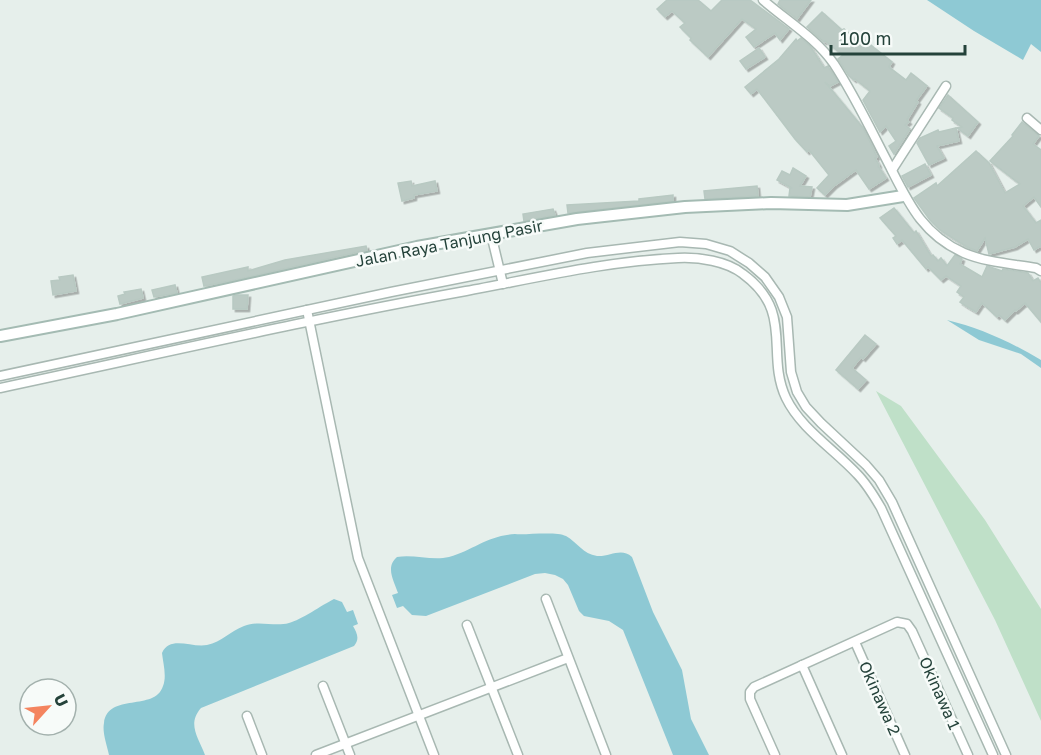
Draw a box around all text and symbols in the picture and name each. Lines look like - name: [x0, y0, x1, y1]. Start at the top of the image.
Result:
- scale bar: [831, 18, 964, 56]
- text: 100 m: [840, 27, 891, 49]
- street label: Jalan Raya Tanjung Pasir: [354, 215, 544, 271]
- street label: Okinawa 1: [915, 654, 965, 733]
- street label: Okinawa 2: [855, 658, 905, 738]
- north arrow: [18, 677, 78, 737]
- text: U: [50, 690, 73, 710]

